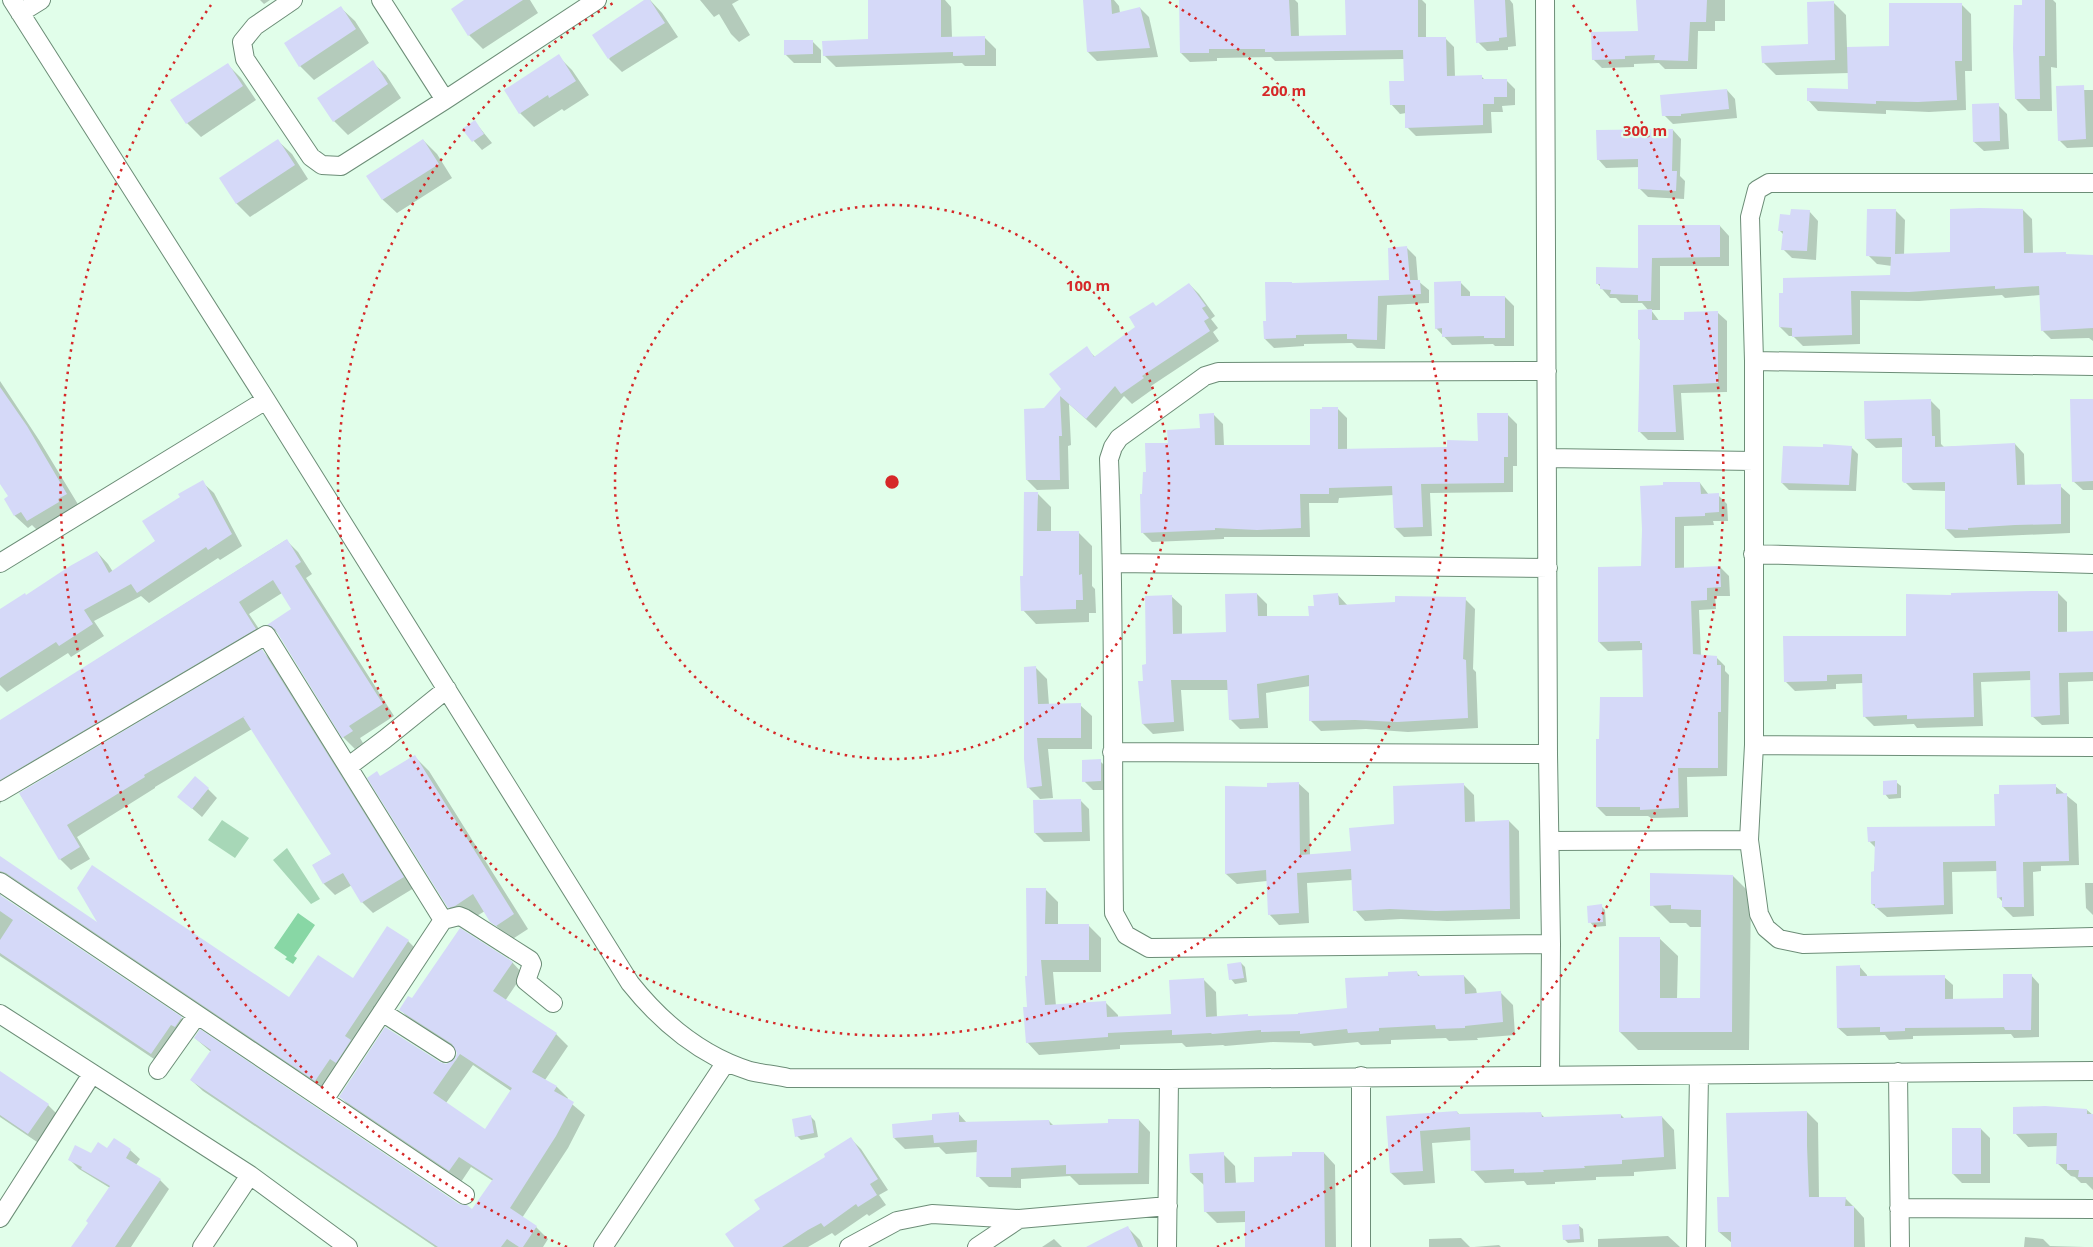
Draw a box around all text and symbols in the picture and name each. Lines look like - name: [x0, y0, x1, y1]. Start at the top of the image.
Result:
- text: 200 m: [1262, 80, 1306, 100]
- text: 300 m: [1623, 120, 1667, 140]
- text: 100 m: [1066, 275, 1110, 295]
- centre of rings: [883, 473, 901, 491]

